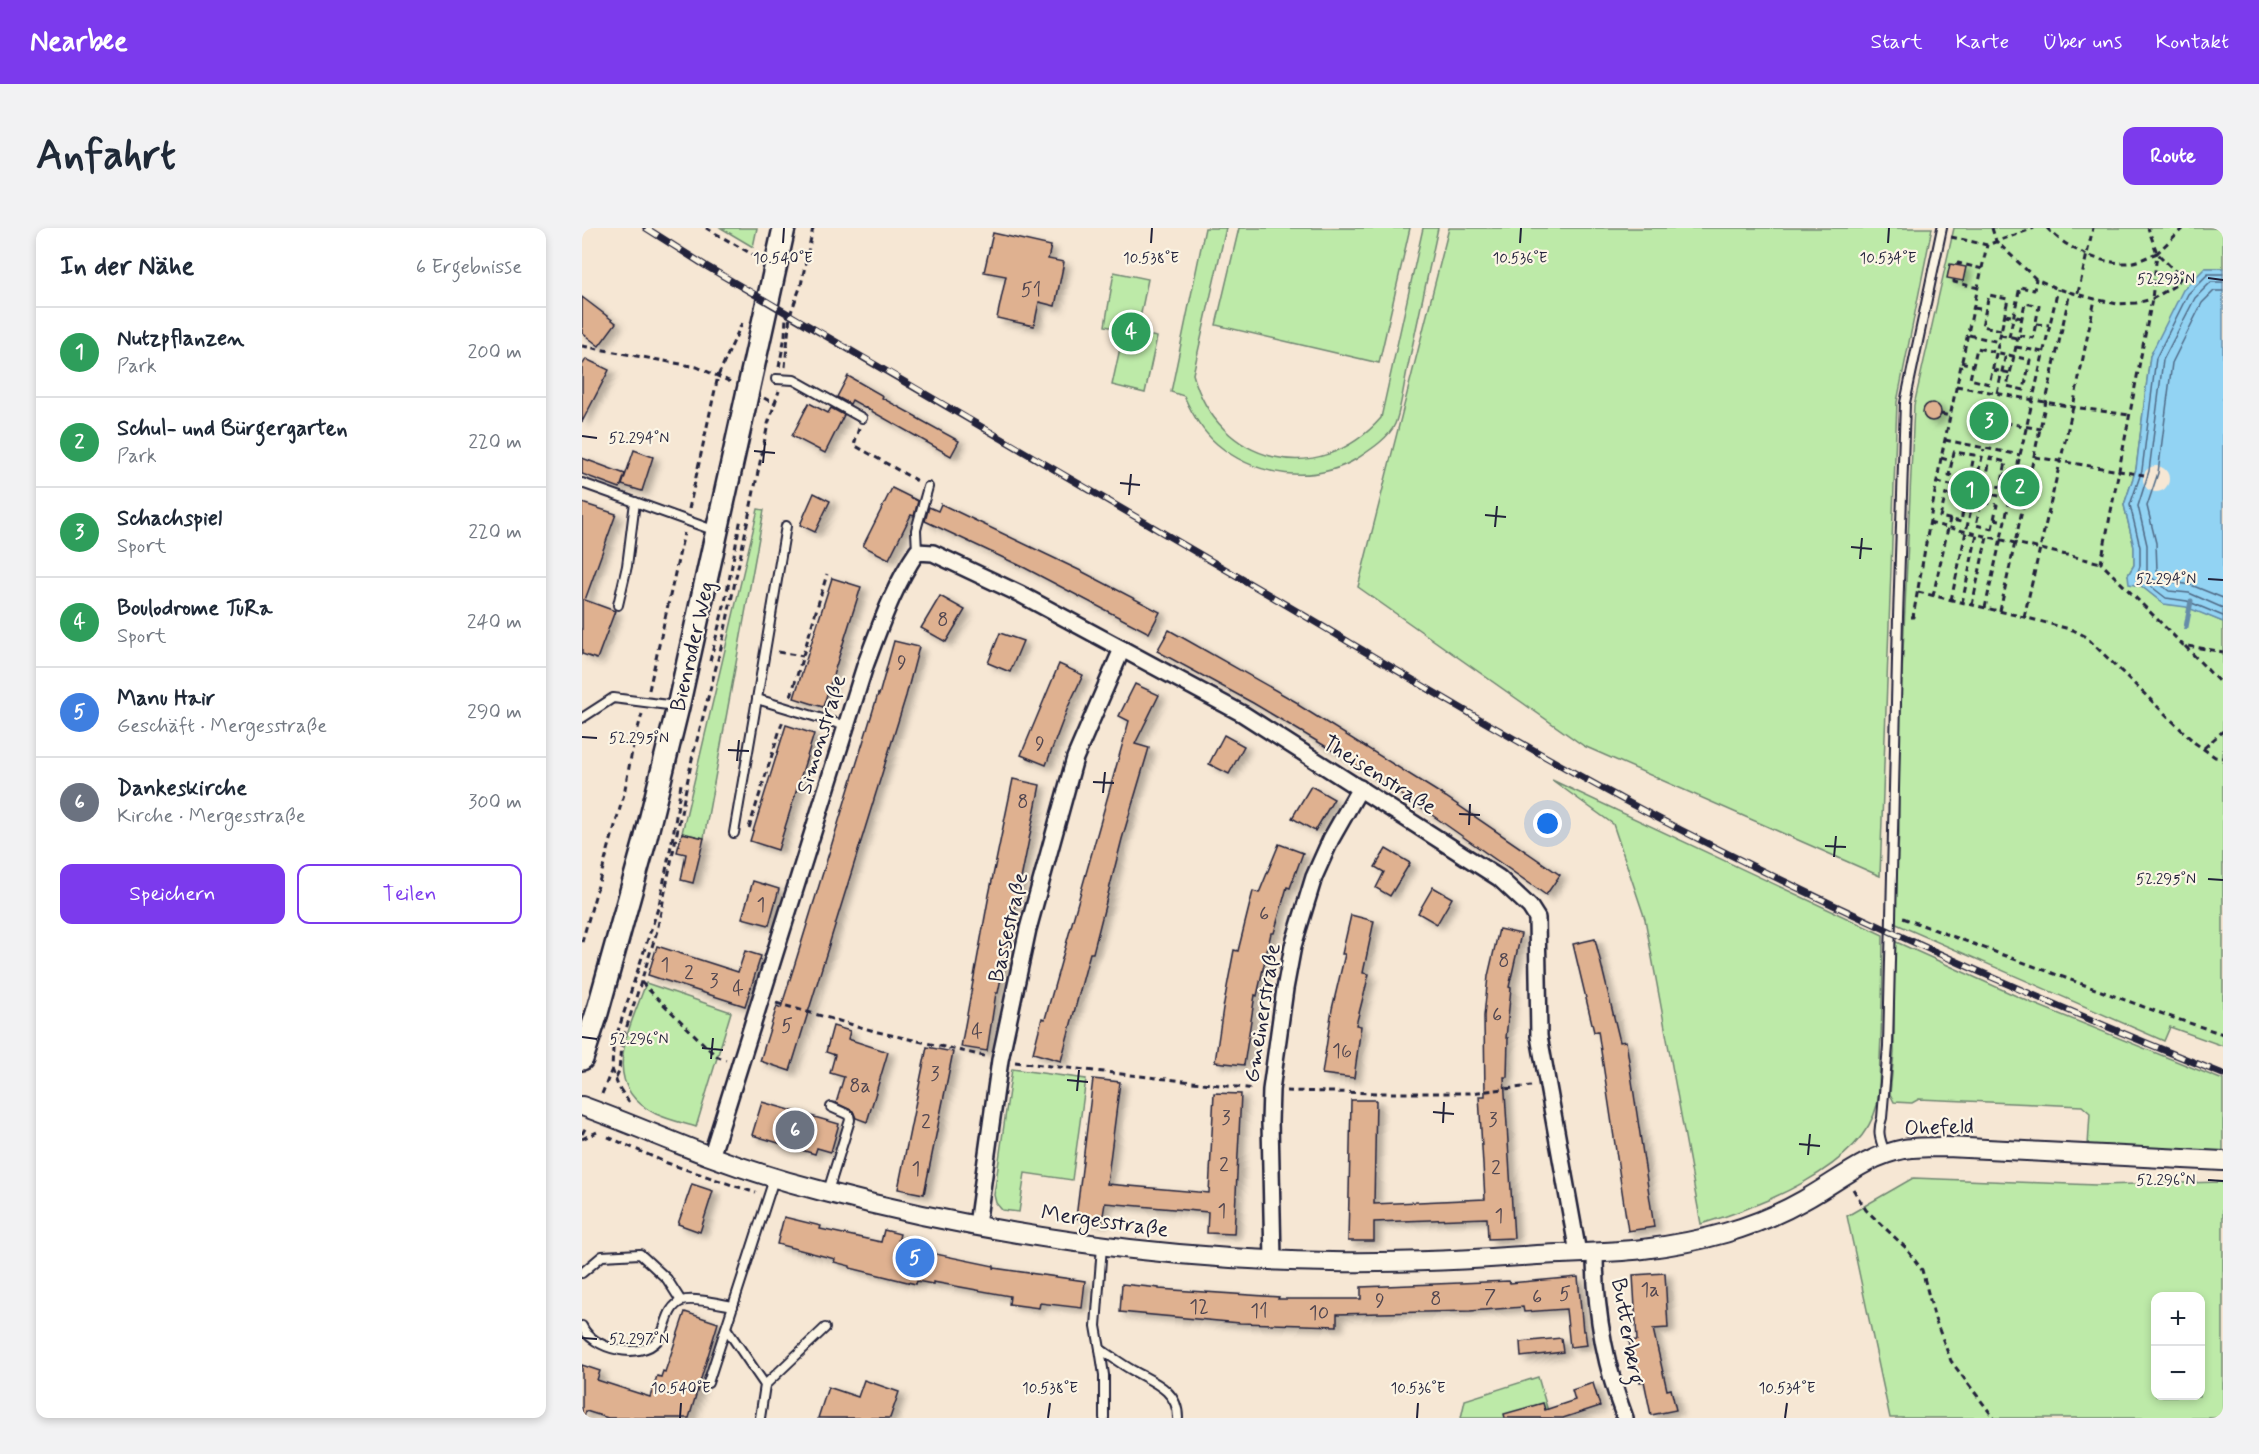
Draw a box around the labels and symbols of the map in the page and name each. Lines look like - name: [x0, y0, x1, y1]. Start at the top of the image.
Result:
- text: 10.540°E: [753, 249, 813, 269]
- text: 10.538°E: [1123, 249, 1179, 269]
- text: 10.536°E: [1492, 249, 1548, 269]
- text: 10.534°E: [1860, 249, 1917, 269]
- text: 52.293°N: [2137, 270, 2195, 290]
- house number: 51: [1021, 277, 1041, 304]
- pin: 4: [1112, 310, 1150, 354]
- pin: 3: [1970, 398, 2008, 444]
- text: 52.294°N: [609, 429, 669, 449]
- pin: 2: [2000, 464, 2040, 510]
- pin: 1: [1950, 468, 1990, 512]
- text: 52.294°N: [2136, 570, 2196, 590]
- street label: Bienroder Weg: [664, 579, 722, 714]
- house number: 8: [937, 607, 949, 634]
- house number: 9: [897, 650, 907, 677]
- street label: Simonstraße: [791, 672, 853, 798]
- text: 52.295°N: [609, 729, 669, 749]
- street label: Theisenstraße: [1317, 730, 1441, 822]
- house number: 9: [1035, 731, 1045, 758]
- house number: 8: [1017, 789, 1029, 816]
- your location: [1533, 809, 1562, 838]
- street label: Bassestraße: [983, 869, 1035, 985]
- text: 52.295°N: [2136, 870, 2196, 890]
- house number: 1: [757, 892, 765, 919]
- house number: 6: [1259, 901, 1269, 928]
- street label: Gmeinerstraße: [1238, 942, 1288, 1085]
- house number: 8: [1498, 948, 1510, 975]
- house number: 1: [661, 952, 669, 979]
- house number: 2: [684, 960, 694, 987]
- house number: 3: [709, 968, 719, 995]
- house number: 4: [732, 976, 744, 1003]
- house number: 6: [1492, 1002, 1502, 1029]
- house number: 5: [781, 1013, 793, 1040]
- house number: 4: [971, 1019, 983, 1046]
- text: 52.296°N: [610, 1030, 668, 1050]
- house number: 16: [1332, 1038, 1352, 1065]
- house number: 3: [930, 1061, 940, 1088]
- house number: 8a: [849, 1073, 871, 1100]
- house number: 3: [1221, 1105, 1231, 1132]
- house number: 3: [1488, 1107, 1498, 1134]
- pin: 6: [776, 1108, 814, 1152]
- house number: 2: [921, 1109, 931, 1136]
- street label: Ohefeld: [1904, 1113, 1974, 1143]
- house number: 2: [1219, 1152, 1229, 1179]
- house number: 2: [1491, 1155, 1501, 1182]
- house number: 1: [912, 1156, 920, 1183]
- text: 52.296°N: [2137, 1171, 2195, 1191]
- house number: 1: [1218, 1198, 1226, 1225]
- street label: Mergesstraße: [1039, 1199, 1170, 1248]
- house number: 1: [1495, 1203, 1503, 1230]
- pin: 5: [896, 1236, 934, 1280]
- street label: Butterberg: [1601, 1276, 1650, 1387]
- house number: 1a: [1640, 1277, 1660, 1304]
- house number: 5: [1559, 1281, 1571, 1308]
- house number: 7: [1484, 1284, 1496, 1311]
- house number: 6: [1532, 1284, 1542, 1311]
- house number: 8: [1430, 1286, 1442, 1313]
- house number: 9: [1375, 1288, 1385, 1315]
- house number: 12: [1189, 1294, 1209, 1321]
- house number: 11: [1250, 1298, 1268, 1325]
- house number: 10: [1309, 1300, 1329, 1327]
- text: 52.297°N: [609, 1330, 669, 1350]
- text: 10.540°E: [651, 1379, 711, 1399]
- text: 10.538°E: [1022, 1379, 1078, 1399]
- text: 10.536°E: [1390, 1379, 1446, 1399]
- text: 10.534°E: [1759, 1379, 1816, 1399]

